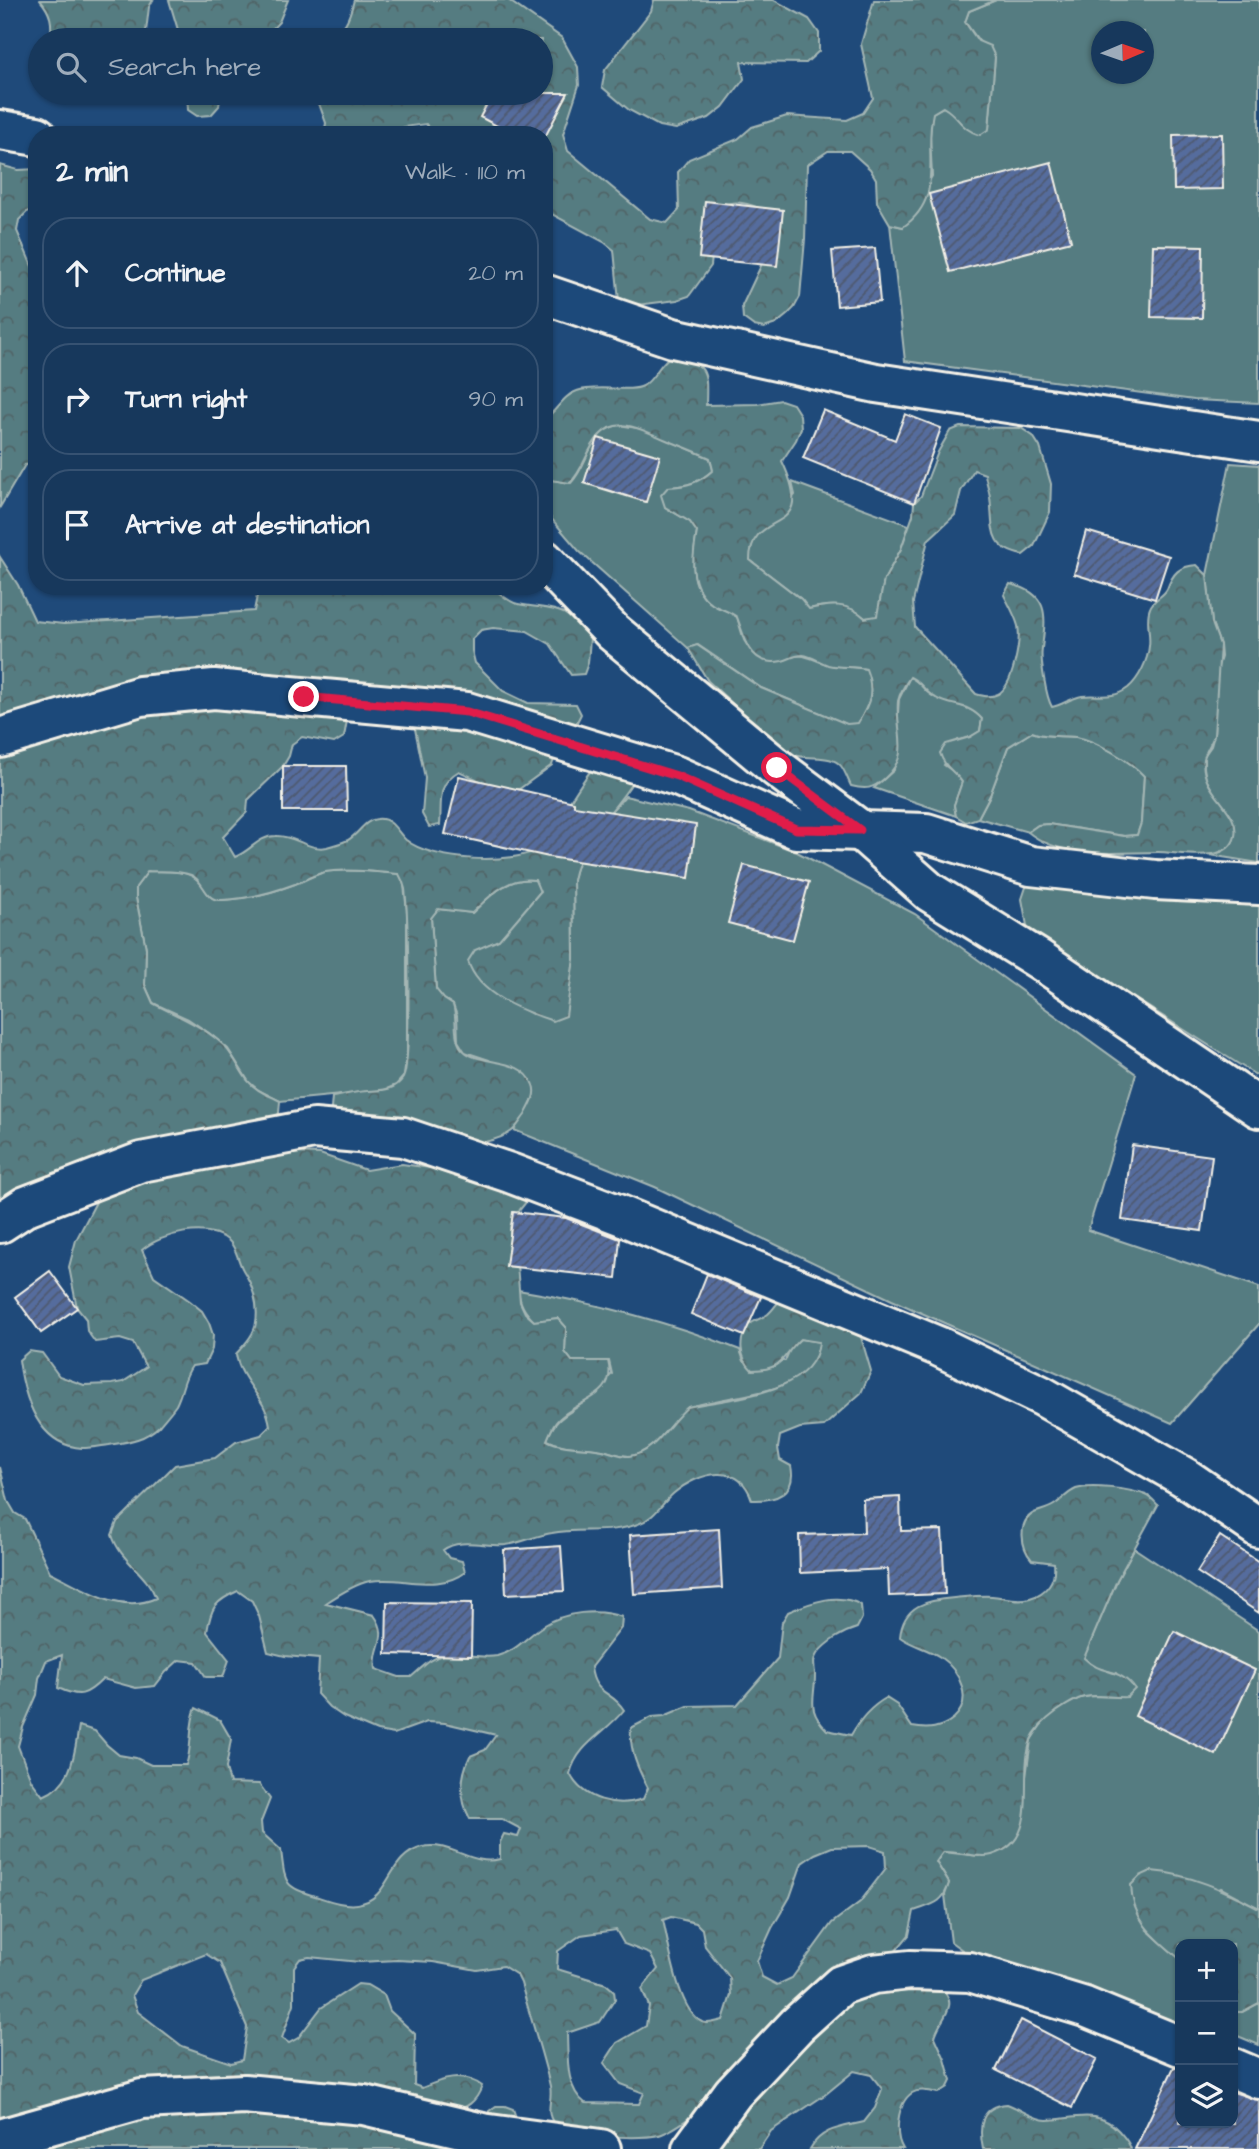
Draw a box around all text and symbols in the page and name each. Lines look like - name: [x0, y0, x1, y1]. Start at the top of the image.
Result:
- north arrow: [1091, 21, 1154, 84]
- search box: [28, 28, 553, 105]
- icon: search: [52, 48, 90, 86]
- text: Search here: [108, 49, 261, 85]
- text: 2 min: [56, 151, 128, 193]
- text: Walk · 110 m: [405, 156, 525, 188]
- icon: ahead: [58, 254, 96, 292]
- text: Continue: [125, 255, 226, 291]
- text: 20 m: [468, 257, 523, 289]
- icon: right: [58, 380, 96, 418]
- text: Turn right: [125, 381, 247, 417]
- text: 90 m: [468, 383, 523, 415]
- icon: arrive: [58, 506, 96, 544]
- text: Arrive at destination: [125, 507, 370, 543]
- route end: [288, 681, 319, 712]
- route start: [761, 752, 792, 783]
- map controls: [1175, 1939, 1238, 2128]
- button: +: [1175, 1939, 1238, 2002]
- button: −: [1175, 2002, 1238, 2065]
- button: layers: [1175, 2065, 1238, 2128]

